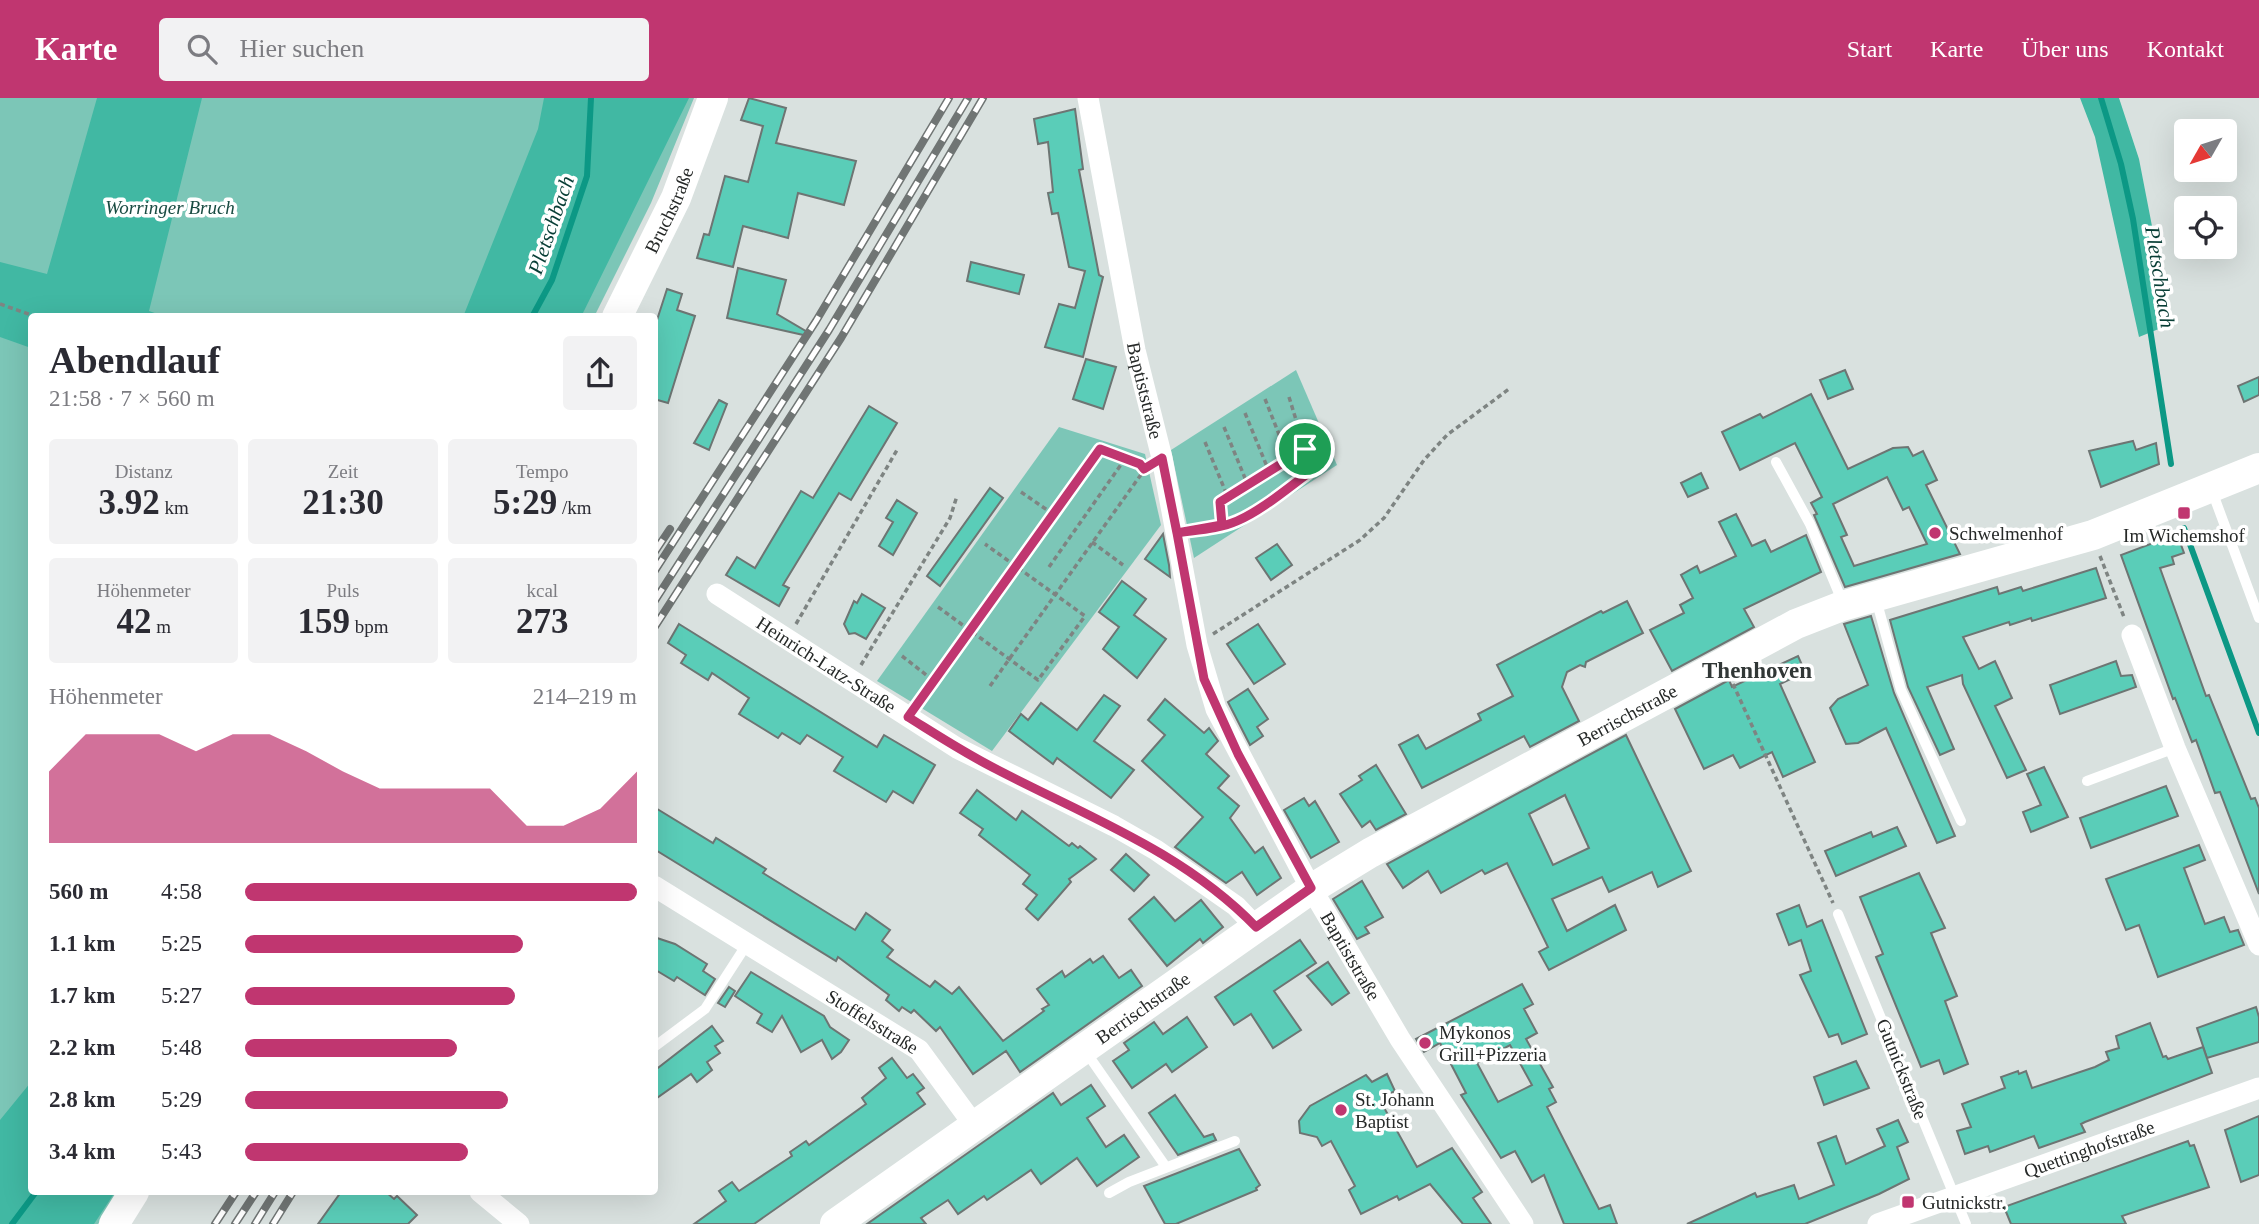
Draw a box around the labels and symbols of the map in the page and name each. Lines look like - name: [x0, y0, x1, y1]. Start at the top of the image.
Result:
- north arrow: [2174, 119, 2236, 182]
- street label: Bruchstraße: [640, 164, 697, 256]
- water label: Pletschbach: [523, 173, 579, 278]
- park label: Worringer Bruch: [105, 197, 235, 218]
- water label: Pletschbach: [2140, 223, 2180, 330]
- street label: Baptiststraße: [1123, 340, 1167, 441]
- pin: [1275, 419, 1335, 479]
- marker: Im Wichemshof: [2176, 505, 2192, 521]
- place label: Schwelmenhof: [1949, 523, 2064, 544]
- marker: Schwelmenhof: [1927, 525, 1943, 541]
- place label: Im Wichemshof: [2123, 525, 2246, 546]
- street label: Heinrich-Latz-Straße: [753, 612, 900, 717]
- district label: Thenhoven: [1702, 658, 1812, 683]
- street label: Berrischstraße: [1574, 680, 1680, 750]
- street label: Baptiststraße: [1317, 908, 1385, 1004]
- street label: Berrischstraße: [1092, 967, 1193, 1048]
- street label: Stoffelsstraße: [823, 985, 922, 1058]
- street label: Gutnickstraße: [1872, 1016, 1932, 1122]
- place label: Mykonos Grill+Pizzeria: [1439, 1022, 1547, 1065]
- marker: Mykonos Grill+Pizzeria: [1417, 1035, 1433, 1051]
- place label: St. Johann Baptist: [1355, 1089, 1435, 1132]
- marker: St. Johann Baptist: [1333, 1102, 1349, 1118]
- street label: Quettinghofstraße: [2021, 1116, 2157, 1182]
- place label: Gutnickstr.: [1922, 1192, 2006, 1213]
- marker: Gutnickstr.: [1900, 1194, 1916, 1210]

